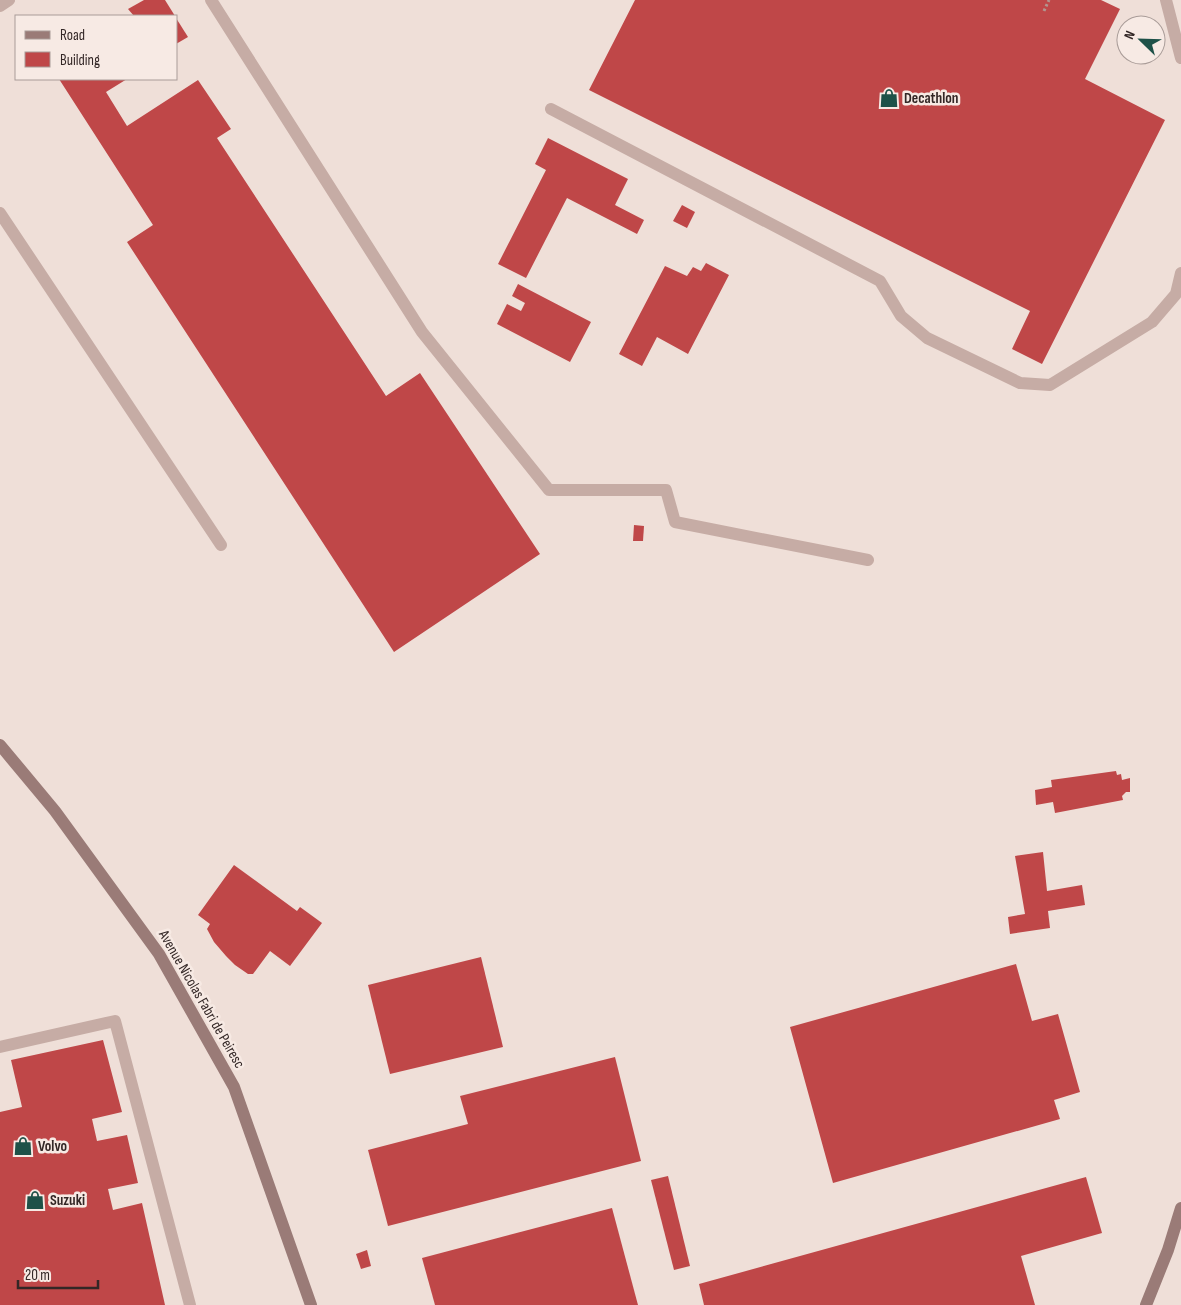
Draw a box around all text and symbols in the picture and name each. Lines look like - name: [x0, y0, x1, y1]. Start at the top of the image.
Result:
- legend: [15, 15, 178, 80]
- north arrow: [1116, 15, 1166, 65]
- text: Road: [60, 26, 85, 45]
- text: N: [1120, 28, 1139, 42]
- text: Building: [60, 51, 100, 70]
- shop icon: Decathlon: [878, 87, 900, 109]
- place label: Decathlon: [904, 89, 958, 108]
- street label: Avenue Nicolas Fabri de Peiresc: [154, 926, 249, 1072]
- shop icon: Volvo: [12, 1135, 34, 1157]
- place label: Volvo: [38, 1137, 67, 1156]
- shop icon: Suzuki: [24, 1189, 46, 1211]
- place label: Suzuki: [50, 1191, 85, 1210]
- scale bar: [18, 1258, 98, 1290]
- text: 20 m: [25, 1266, 50, 1285]

